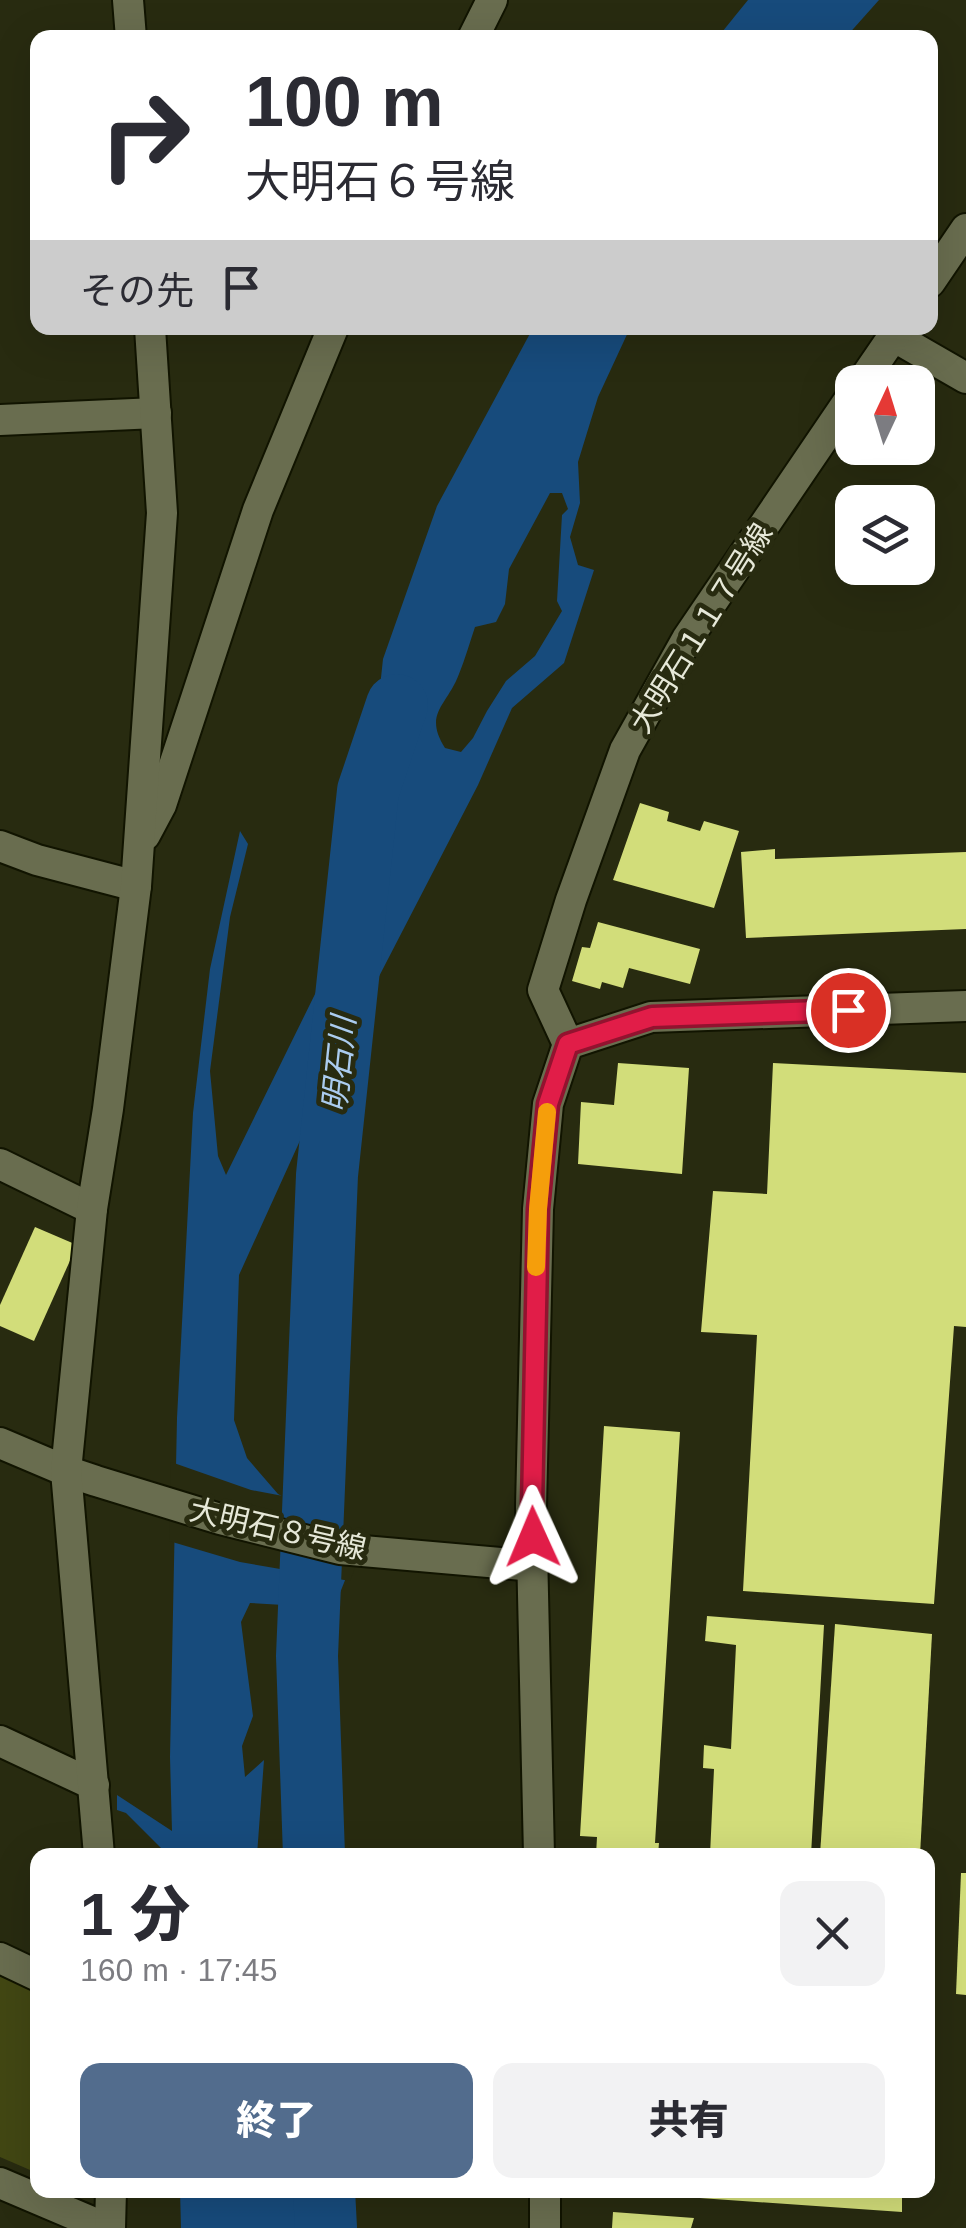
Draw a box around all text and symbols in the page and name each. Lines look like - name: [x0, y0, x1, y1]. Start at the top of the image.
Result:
- text: 100 m: [245, 63, 443, 141]
- icon: right: [80, 70, 210, 200]
- text: 大明石６号線: [245, 156, 515, 207]
- icon: arrive: [214, 260, 269, 315]
- text: その先: [80, 270, 194, 312]
- north arrow: [835, 365, 935, 465]
- map controls: [835, 365, 935, 585]
- button: layers: [835, 485, 935, 585]
- street label: 大明石１１７号線: [623, 517, 779, 739]
- pin: [806, 968, 891, 1053]
- icon: arrive: [821, 983, 876, 1038]
- water label: 明石川: [316, 1011, 362, 1114]
- position arrow: [481, 1485, 585, 1589]
- street label: 大明石８号線: [187, 1493, 369, 1565]
- text: 1 分: [80, 1881, 190, 1948]
- button: close: [780, 1881, 885, 1986]
- text: 160 m · 17:45: [80, 1952, 277, 1988]
- button: 終了: [80, 2063, 473, 2178]
- button: 共有: [493, 2063, 885, 2178]

